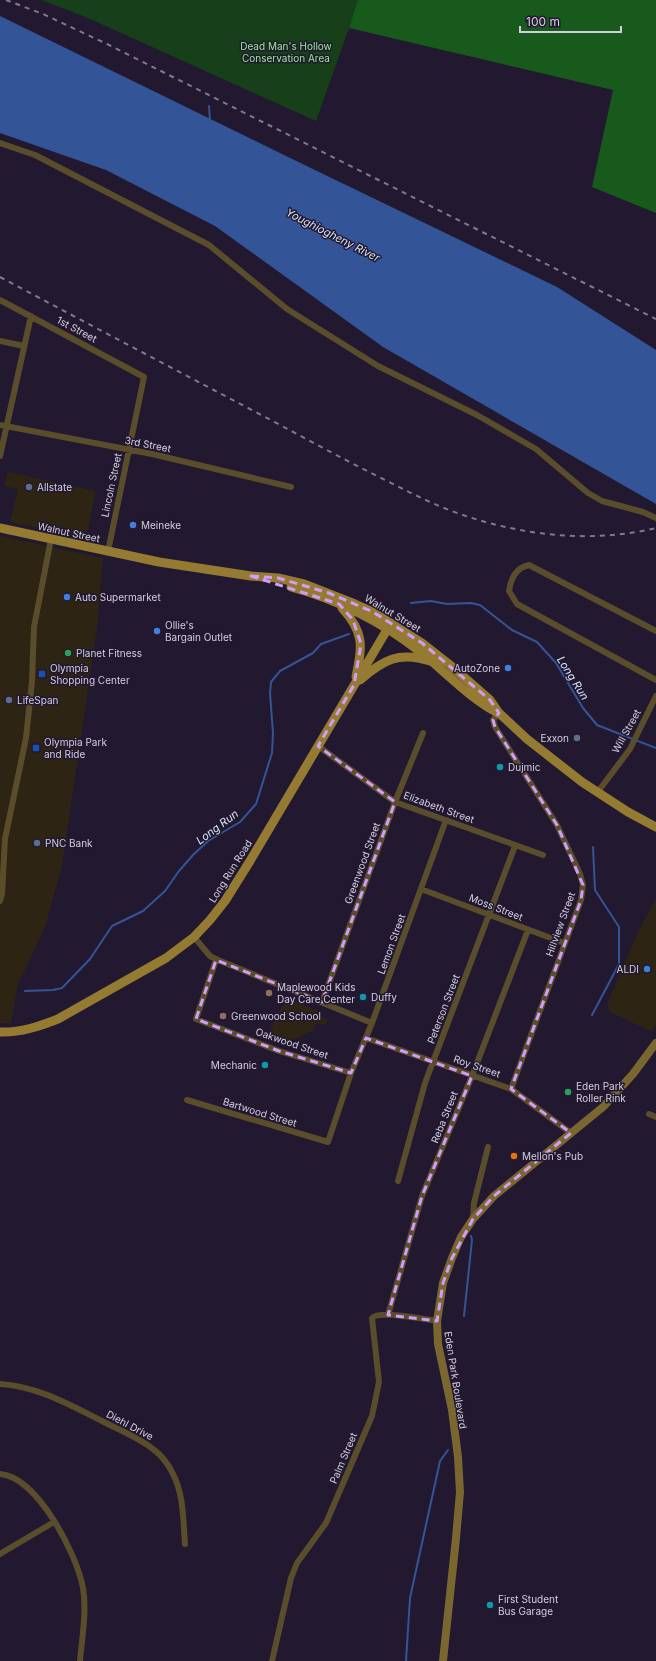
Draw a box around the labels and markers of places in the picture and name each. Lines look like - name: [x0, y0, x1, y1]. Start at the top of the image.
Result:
- place label: Allstate: [37, 481, 72, 493]
- marker: Allstate: [24, 482, 34, 492]
- place label: Meineke: [141, 519, 181, 531]
- marker: Meineke: [128, 520, 138, 530]
- place label: Auto Supermarket: [75, 591, 161, 603]
- marker: Auto Supermarket: [62, 592, 72, 602]
- place label: Ollie's Bargain Outlet: [165, 619, 233, 643]
- marker: Ollie's Bargain Outlet: [152, 626, 162, 636]
- place label: Planet Fitness: [76, 647, 142, 659]
- marker: Planet Fitness: [63, 648, 73, 658]
- place label: Olympia Shopping Center: [50, 662, 130, 686]
- place label: AutoZone: [454, 662, 500, 674]
- marker: AutoZone: [503, 663, 513, 673]
- marker: Olympia Shopping Center: [37, 669, 47, 679]
- place label: LifeSpan: [17, 694, 59, 706]
- marker: LifeSpan: [4, 695, 14, 705]
- place label: Exxon: [540, 732, 569, 744]
- marker: Exxon: [572, 733, 582, 743]
- place label: Olympia Park and Ride: [44, 736, 107, 760]
- marker: Olympia Park and Ride: [31, 743, 41, 753]
- place label: Dujmic: [508, 761, 541, 773]
- marker: Dujmic: [495, 762, 505, 772]
- place label: PNC Bank: [45, 837, 93, 849]
- marker: PNC Bank: [32, 838, 42, 848]
- place label: ALDI: [617, 963, 639, 975]
- marker: ALDI: [642, 964, 652, 974]
- place label: Maplewood Kids Day Care Center: [277, 981, 355, 1005]
- marker: Maplewood Kids Day Care Center: [264, 988, 274, 998]
- place label: Duffy: [371, 991, 397, 1003]
- marker: Duffy: [358, 992, 368, 1002]
- place label: Greenwood School: [231, 1010, 321, 1022]
- marker: Greenwood School: [218, 1011, 228, 1021]
- place label: Mechanic: [211, 1059, 257, 1071]
- marker: Mechanic: [260, 1060, 270, 1070]
- place label: Eden Park Roller Rink: [576, 1080, 626, 1104]
- marker: Eden Park Roller Rink: [563, 1087, 573, 1097]
- place label: Mellon's Pub: [522, 1150, 583, 1162]
- marker: Mellon's Pub: [509, 1151, 519, 1161]
- place label: First Student Bus Garage: [498, 1593, 559, 1617]
- marker: First Student Bus Garage: [485, 1600, 495, 1610]

